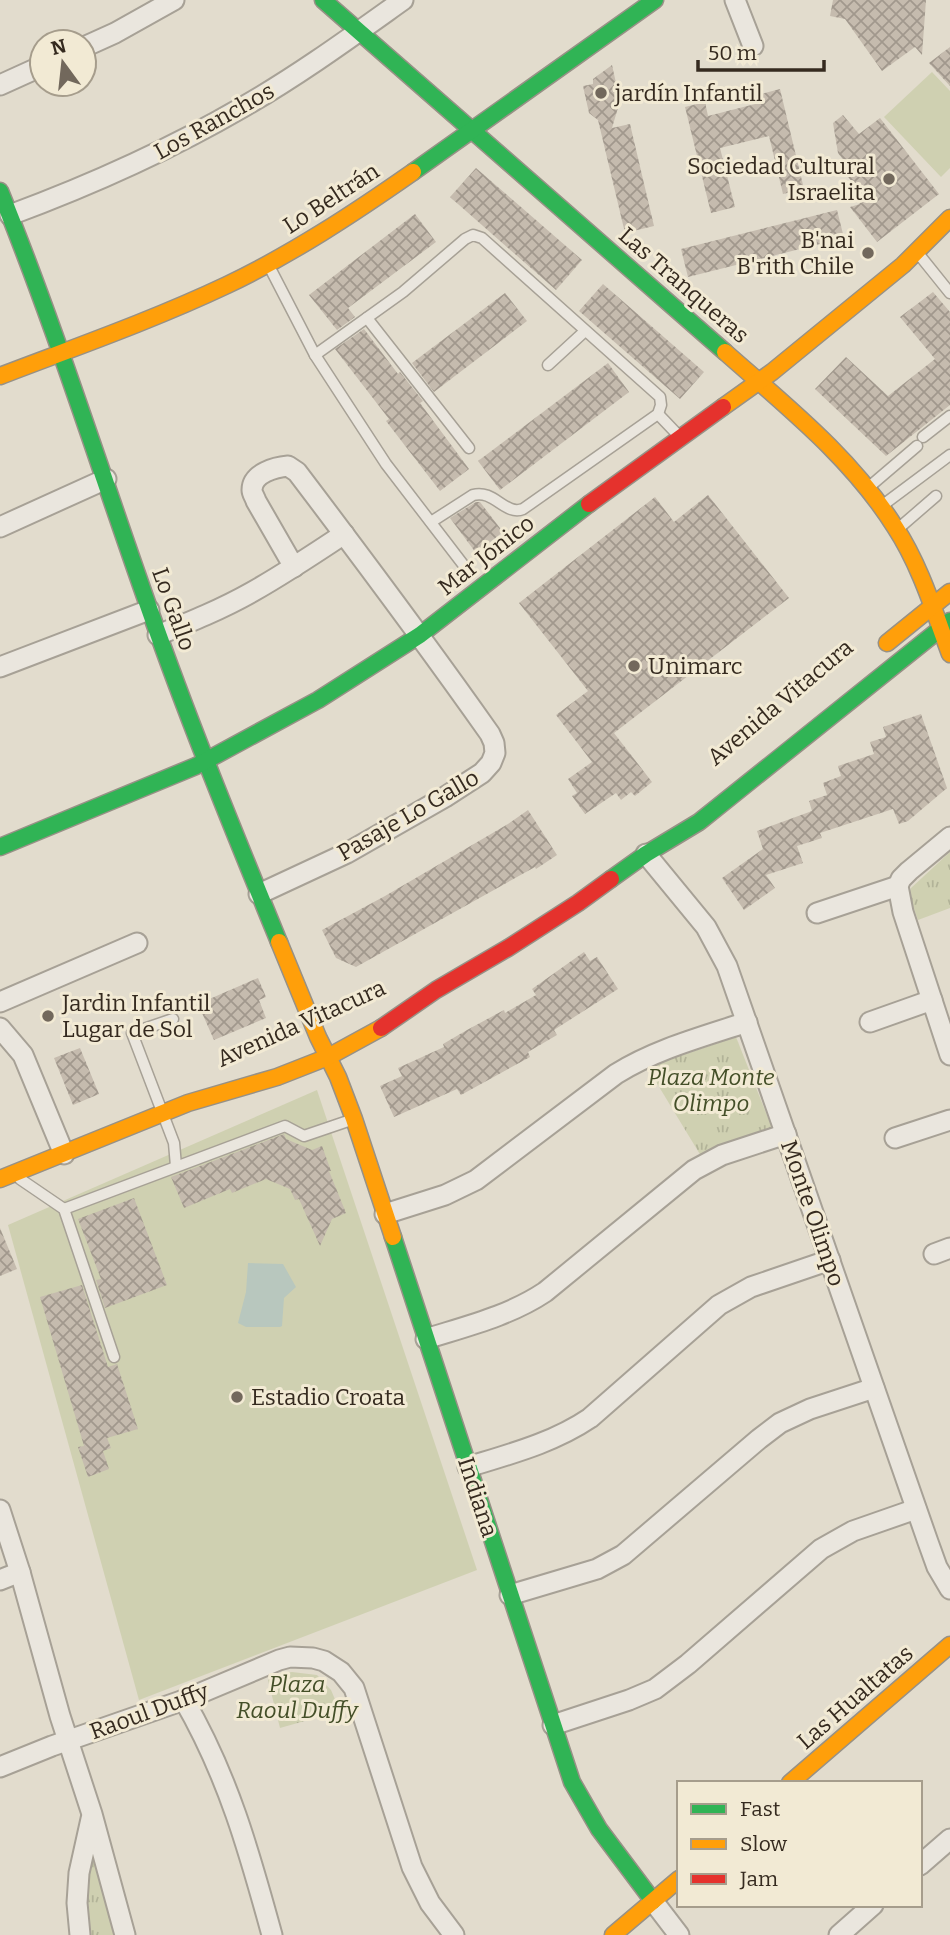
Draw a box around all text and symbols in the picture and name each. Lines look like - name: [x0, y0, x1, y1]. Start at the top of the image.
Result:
- north arrow: [28, 28, 98, 98]
- scale bar: [698, 28, 824, 72]
- text: N: [49, 34, 69, 60]
- text: 50 m: [708, 40, 757, 66]
- street label: Los Ranchos: [149, 77, 279, 165]
- place label: jardín Infantil: [614, 79, 763, 107]
- marker: jardín Infantil: [593, 85, 609, 101]
- place label: Sociedad Cultural Israelita: [687, 152, 875, 206]
- street label: Lo Beltrán: [278, 156, 385, 239]
- marker: Sociedad Cultural Israelita: [881, 171, 897, 187]
- street label: Las Tranqueras: [613, 221, 755, 349]
- place label: B'nai B'rith Chile: [736, 226, 854, 280]
- marker: B'nai B'rith Chile: [860, 245, 876, 261]
- street label: Mar Jónico: [432, 509, 540, 601]
- street label: Lo Gallo: [146, 564, 202, 654]
- street label: Avenida Vitacura: [701, 633, 859, 771]
- place label: Unimarc: [648, 652, 743, 680]
- marker: Unimarc: [626, 658, 642, 674]
- street label: Pasaje Lo Gallo: [332, 763, 484, 867]
- street label: Avenida Vitacura: [212, 973, 390, 1073]
- place label: Jardin Infantil Lugar de Sol: [61, 989, 211, 1043]
- marker: Jardin Infantil Lugar de Sol: [40, 1008, 56, 1024]
- park label: Plaza Monte Olimpo: [648, 1063, 775, 1117]
- street label: Monte Olimpo: [775, 1136, 851, 1290]
- place label: Estadio Croata: [251, 1383, 406, 1411]
- marker: Estadio Croata: [229, 1389, 245, 1405]
- street label: Indiana: [452, 1453, 504, 1541]
- street label: Las Hualtatas: [791, 1639, 919, 1755]
- park label: Plaza Raoul Duffy: [236, 1670, 359, 1724]
- street label: Raoul Duffy: [86, 1676, 213, 1745]
- legend: [677, 1781, 922, 1907]
- text: Fast: [740, 1796, 781, 1822]
- text: Slow: [740, 1831, 787, 1857]
- text: Jam: [739, 1866, 778, 1892]

